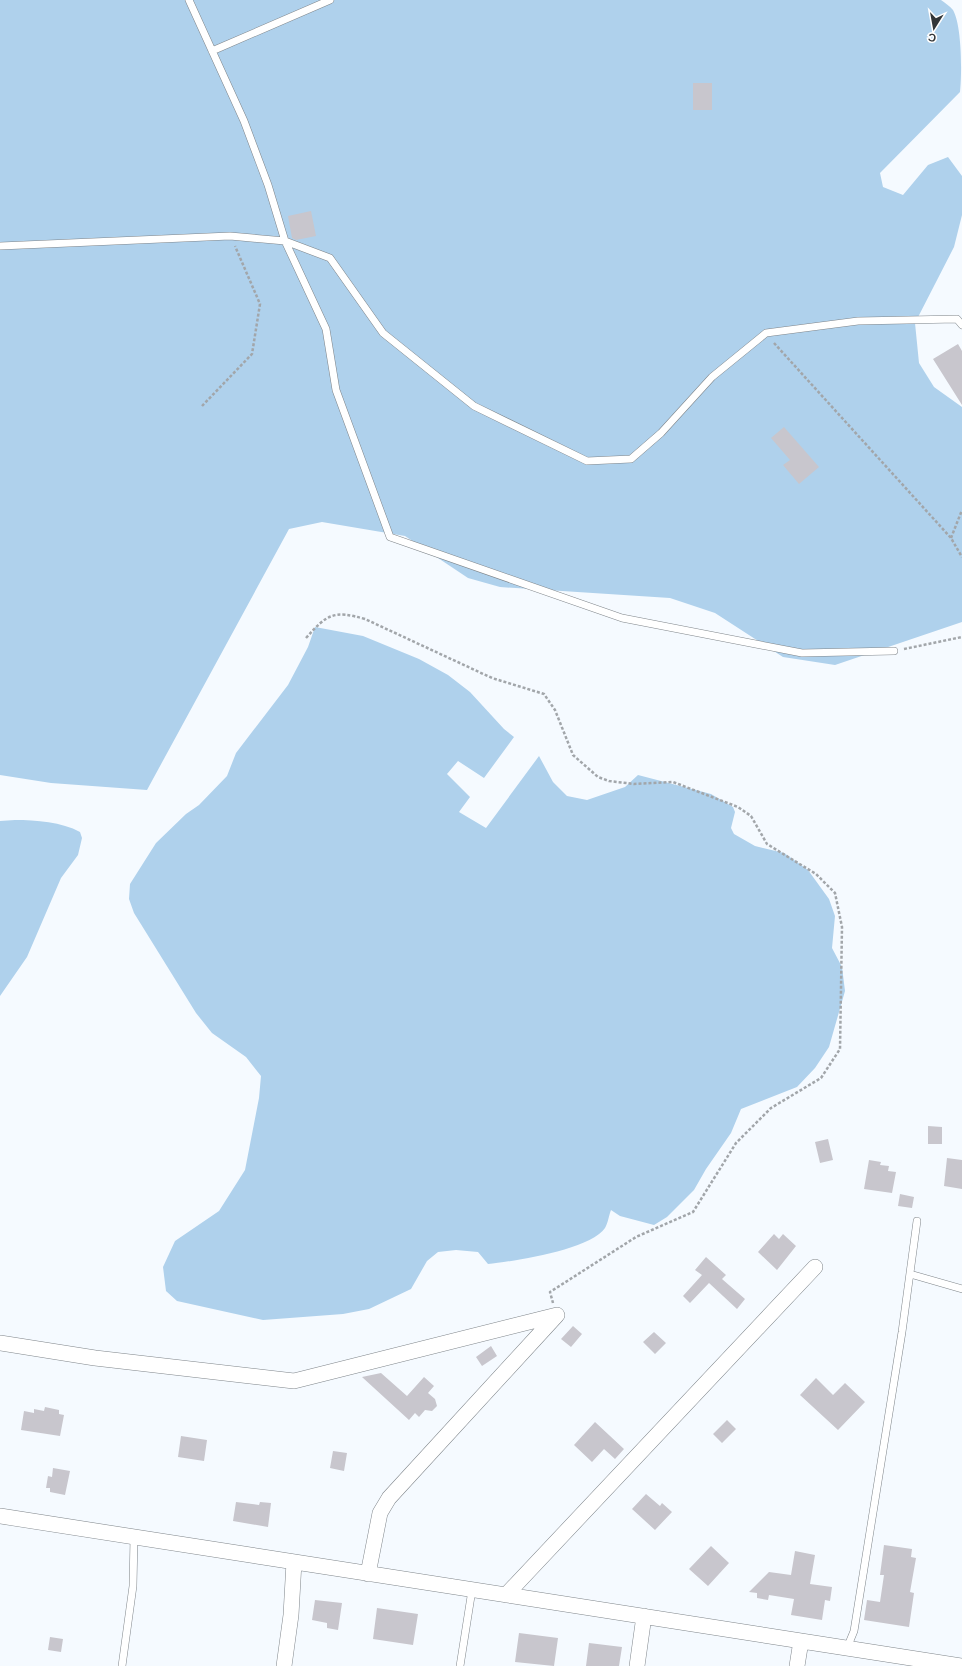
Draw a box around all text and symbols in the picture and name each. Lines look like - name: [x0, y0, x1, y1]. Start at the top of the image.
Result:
- north arrow: [914, 8, 954, 48]
- text: С: [927, 31, 937, 44]

